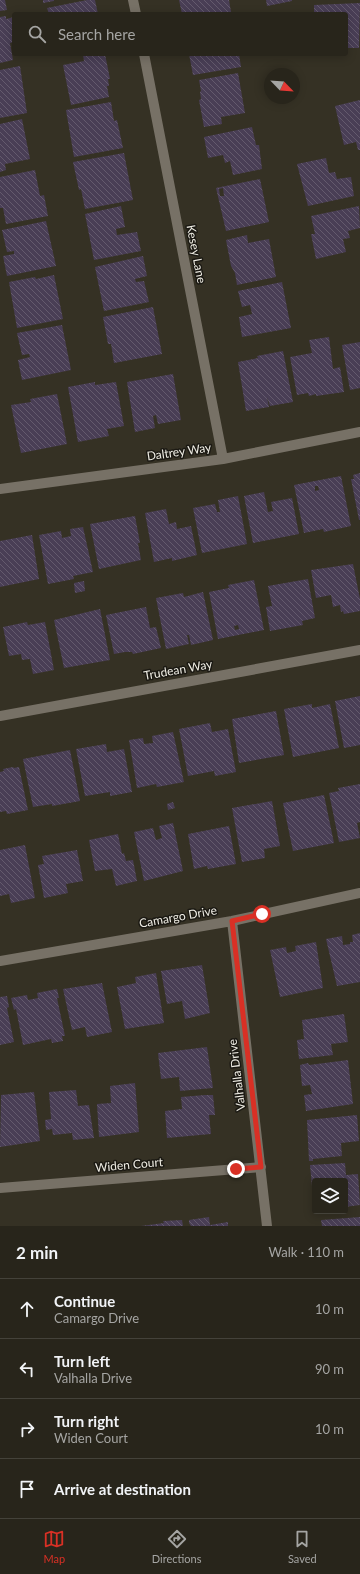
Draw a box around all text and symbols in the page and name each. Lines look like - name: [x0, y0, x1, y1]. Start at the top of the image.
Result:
- search box: [12, 12, 348, 56]
- icon: search: [26, 23, 48, 45]
- text: Search here: [58, 25, 135, 43]
- north arrow: [264, 68, 300, 104]
- street label: Kesey Lane: [183, 223, 210, 284]
- street label: Daltrey Way: [146, 439, 213, 463]
- street label: Trudean Way: [143, 656, 214, 683]
- street label: Camargo Drive: [138, 902, 218, 931]
- route start: [253, 905, 271, 923]
- street label: Valhalla Drive: [225, 1038, 248, 1112]
- street label: Widen Court: [94, 1154, 164, 1175]
- route end: [227, 1160, 245, 1178]
- map controls: [312, 1178, 348, 1214]
- button: layers: [312, 1178, 348, 1214]
- text: 2 min: [16, 1242, 58, 1263]
- text: Walk · 110 m: [268, 1244, 344, 1260]
- text: Continue: [54, 1292, 115, 1310]
- icon: ahead: [16, 1298, 38, 1320]
- text: 10 m: [315, 1301, 344, 1317]
- text: Camargo Drive: [54, 1310, 139, 1326]
- text: Turn left: [54, 1352, 110, 1370]
- icon: left: [16, 1358, 38, 1380]
- text: 90 m: [315, 1361, 344, 1377]
- text: Valhalla Drive: [54, 1370, 132, 1386]
- text: Turn right: [54, 1412, 119, 1430]
- icon: right: [16, 1418, 38, 1440]
- text: 10 m: [315, 1421, 344, 1437]
- text: Widen Court: [54, 1430, 128, 1446]
- icon: arrive: [16, 1478, 38, 1500]
- text: Arrive at destination: [54, 1480, 191, 1498]
- tab: Map: [43, 1528, 65, 1565]
- tab: Directions: [152, 1528, 201, 1565]
- tab: Saved: [288, 1528, 317, 1565]

